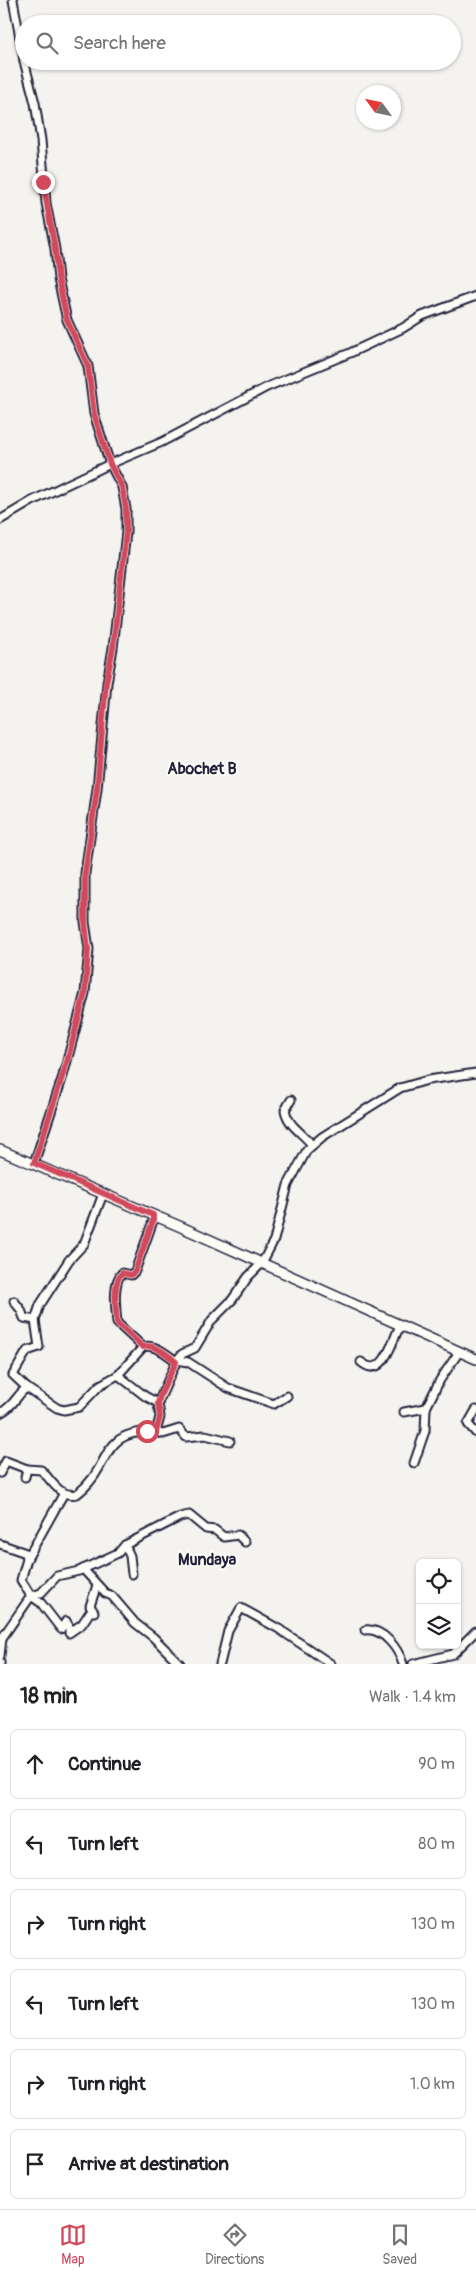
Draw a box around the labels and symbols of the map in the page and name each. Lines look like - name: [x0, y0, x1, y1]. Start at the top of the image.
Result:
- north arrow: [356, 85, 401, 130]
- route end: [32, 171, 55, 194]
- district label: Abochet B: [167, 759, 237, 779]
- route start: [136, 1420, 159, 1443]
- district label: Mundaya: [178, 1550, 237, 1570]

